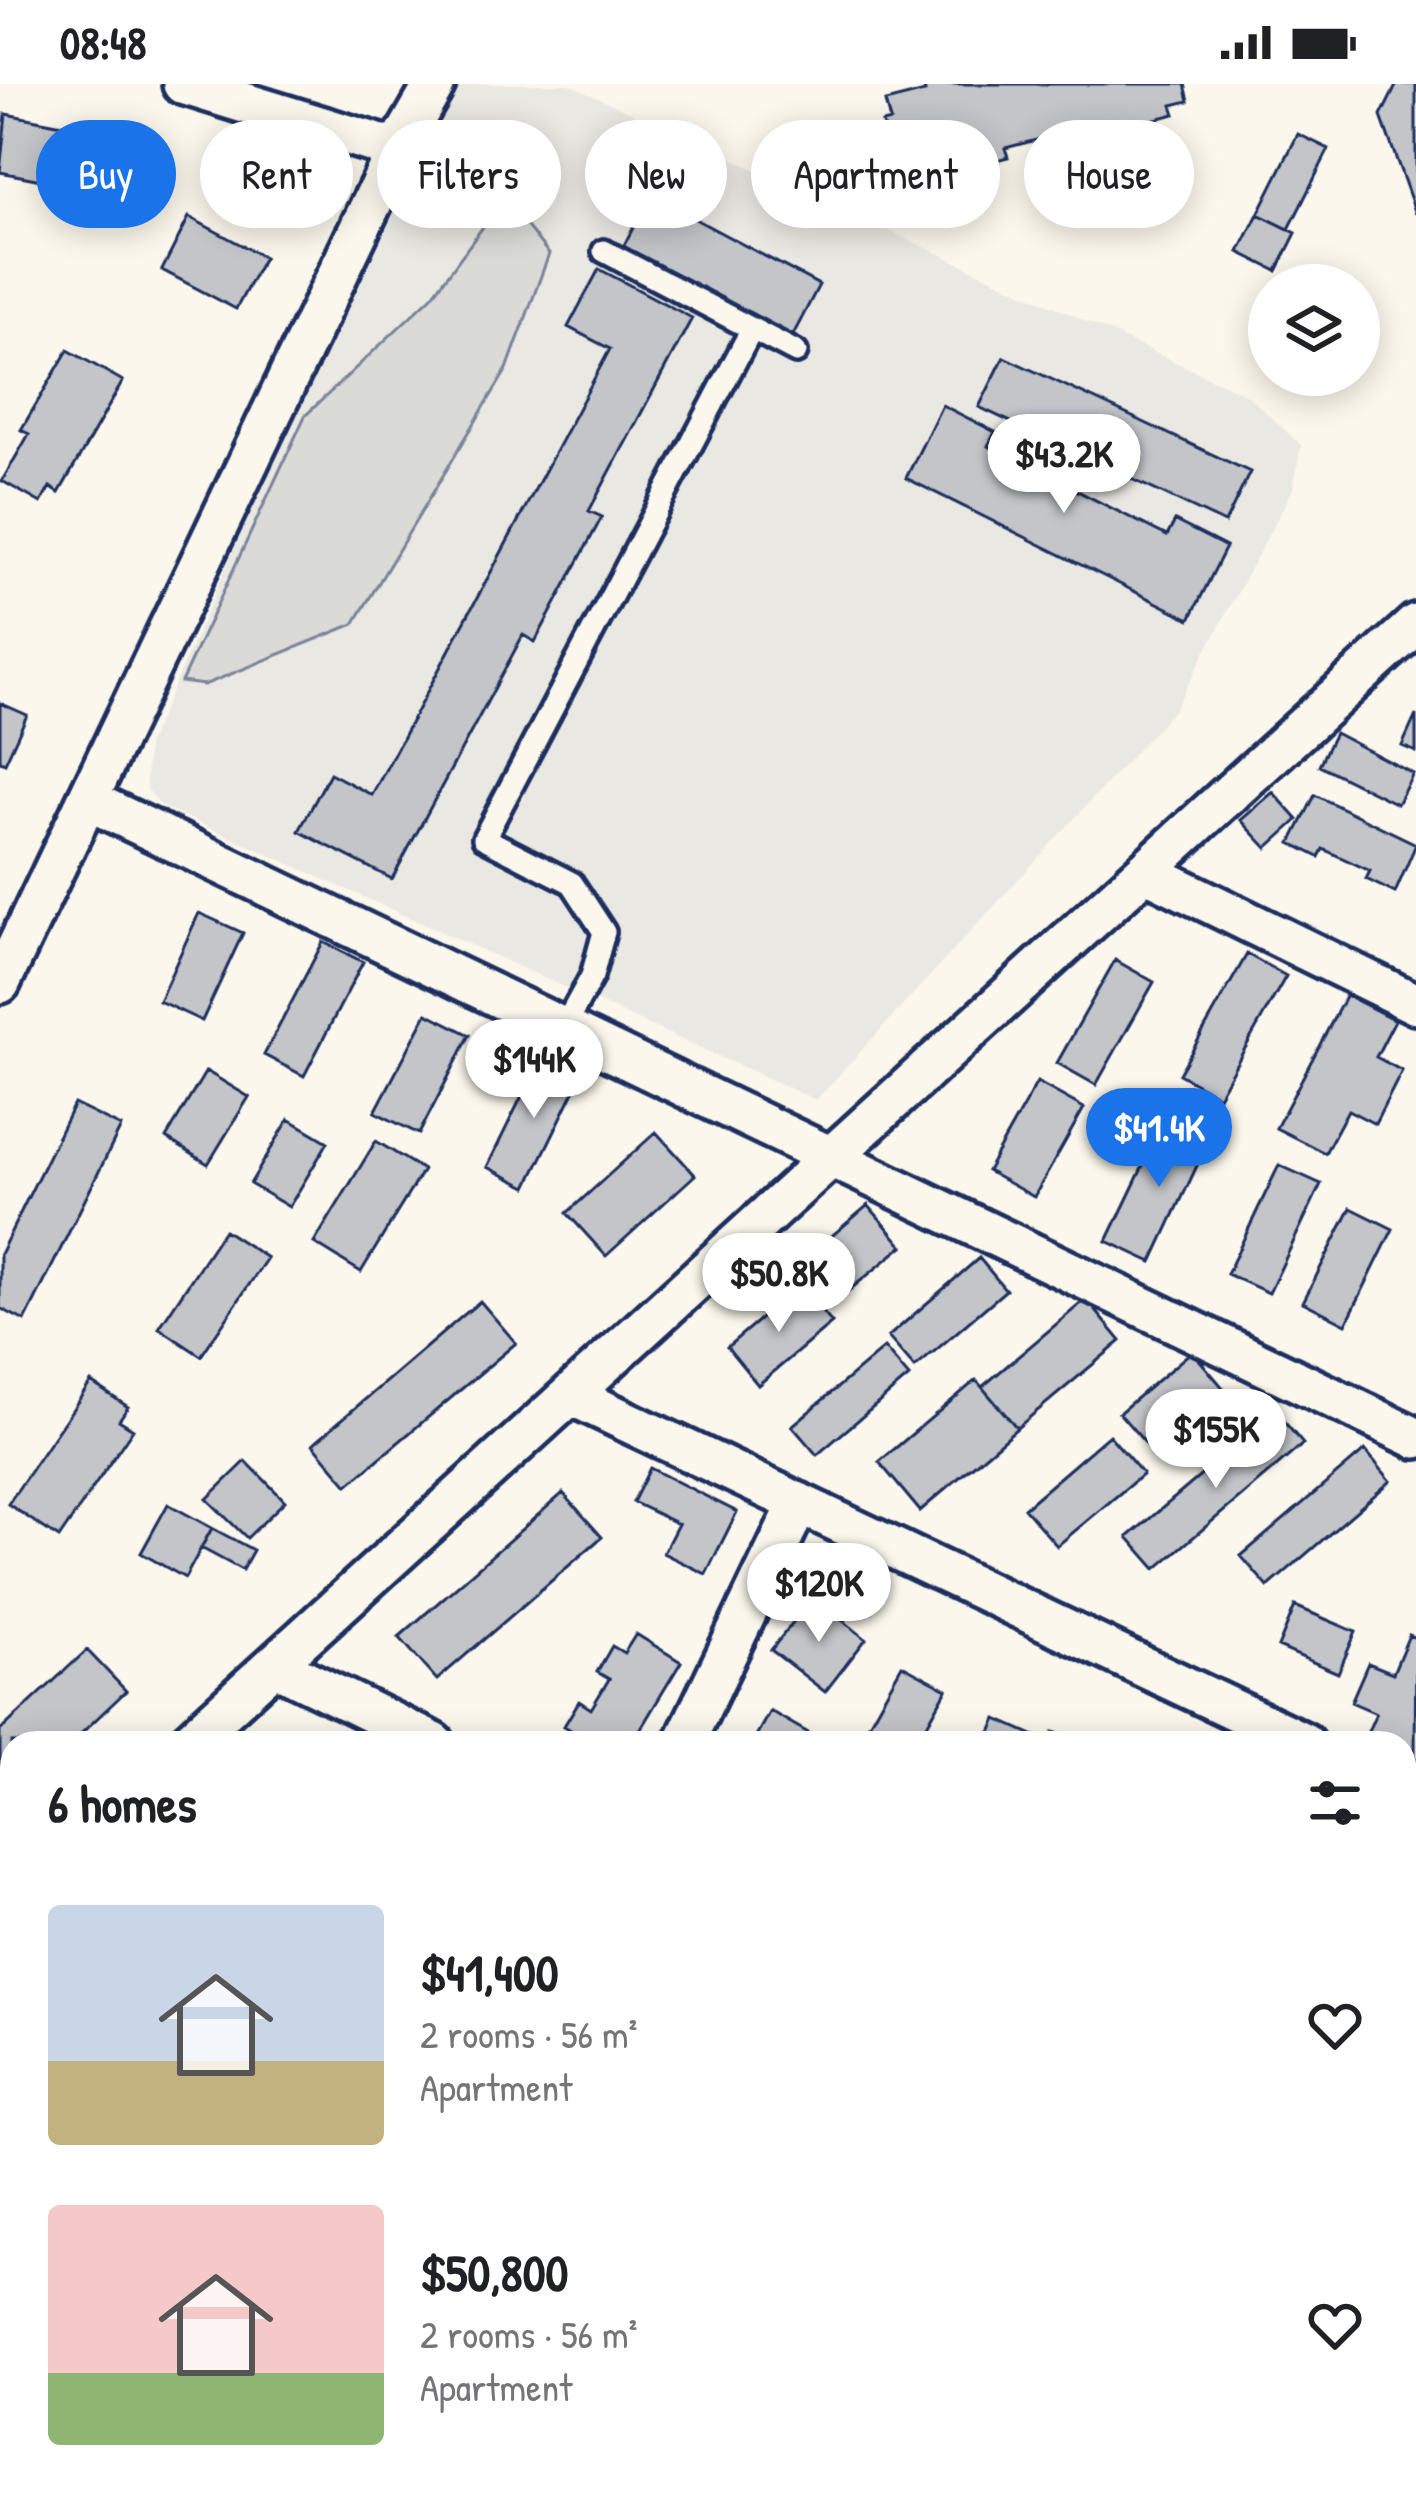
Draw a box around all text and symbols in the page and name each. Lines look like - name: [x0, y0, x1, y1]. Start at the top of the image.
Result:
- text: 08:48: [60, 12, 146, 73]
- chip: Buy: [36, 120, 176, 228]
- chip: Rent: [200, 120, 353, 228]
- chip: Filters: [377, 120, 561, 228]
- chip: New: [585, 120, 727, 228]
- chip: Apartment: [751, 120, 1000, 228]
- chip: House: [1024, 120, 1194, 228]
- map controls: [1248, 264, 1380, 396]
- button: layers: [1248, 264, 1380, 396]
- pin: $43.2K: [966, 414, 1162, 516]
- text: $43.2K: [1015, 426, 1113, 479]
- pin: $144K: [450, 1019, 618, 1121]
- text: $144K: [492, 1031, 576, 1084]
- pin: $41.4K: [1061, 1088, 1257, 1190]
- text: $41.4K: [1113, 1100, 1205, 1153]
- pin: $50.8K: [681, 1233, 877, 1335]
- text: $50.8K: [729, 1245, 829, 1298]
- pin: $155K: [1132, 1389, 1300, 1491]
- text: $155K: [1172, 1401, 1260, 1454]
- pin: $120K: [735, 1543, 903, 1645]
- text: $120K: [774, 1555, 864, 1608]
- text: 6 homes: [48, 1769, 197, 1838]
- icon: filters: [1302, 1770, 1368, 1836]
- text: $41,400: [420, 1938, 559, 2007]
- icon: home: [144, 1953, 288, 2097]
- icon: heart: [1302, 1992, 1368, 2058]
- text: 2 rooms · 56 m²: [420, 2007, 637, 2060]
- text: Apartment: [420, 2060, 573, 2113]
- text: $50,800: [420, 2238, 568, 2307]
- icon: home: [144, 2253, 288, 2397]
- icon: heart: [1302, 2292, 1368, 2358]
- text: 2 rooms · 56 m²: [420, 2307, 637, 2360]
- text: Apartment: [420, 2360, 573, 2413]

